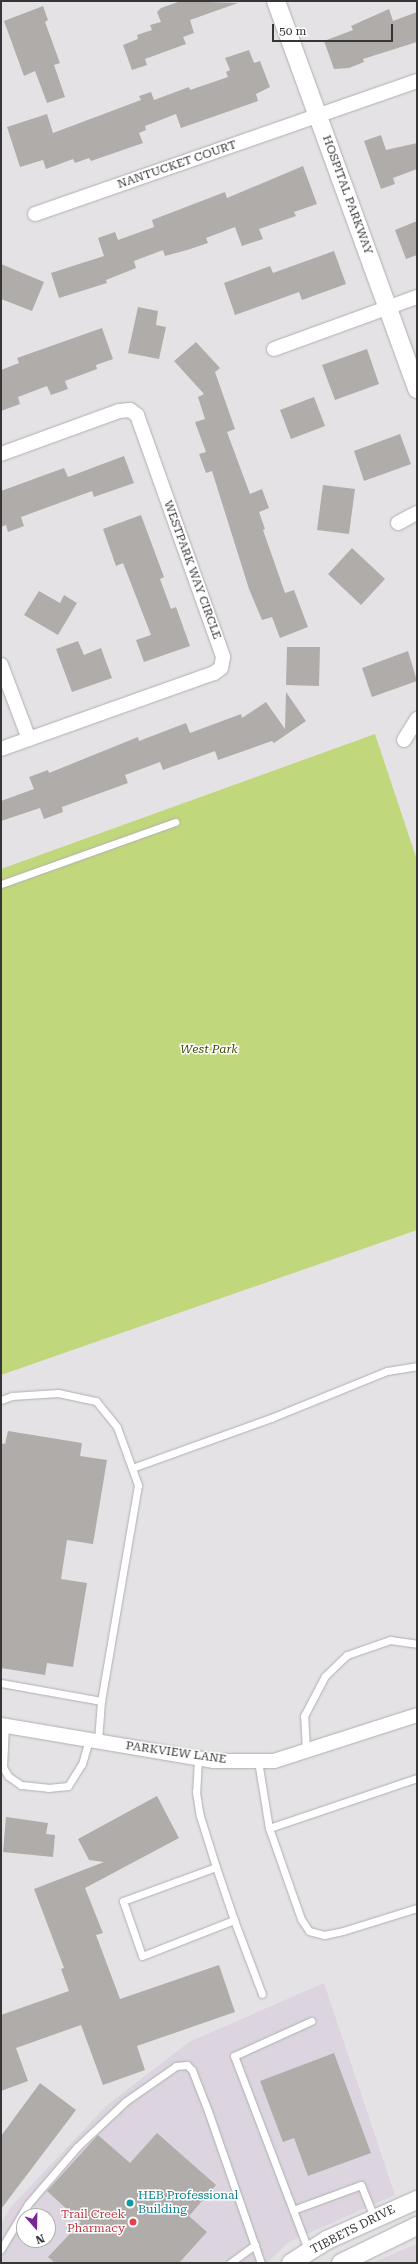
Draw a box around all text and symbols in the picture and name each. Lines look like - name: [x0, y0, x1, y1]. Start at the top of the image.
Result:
- scale bar: [274, 16, 395, 42]
- text: 50 m: [279, 24, 306, 38]
- street label: HOSPITAL PARKWAY: [319, 133, 375, 257]
- street label: NANTUCKET COURT: [116, 138, 238, 192]
- street label: WESTPARK WAY CIRCLE: [160, 499, 224, 641]
- park label: West Park: [180, 1043, 238, 1057]
- street label: PARKVIEW LANE: [125, 1739, 227, 1767]
- place label: HEB Professional Building: [138, 2189, 238, 2217]
- marker: HEB Professional Building: [125, 2198, 135, 2208]
- street label: TIBBETS DRIVE: [308, 2203, 398, 2257]
- north arrow: [16, 2208, 56, 2248]
- place label: Trail Creek Pharmacy: [61, 2208, 125, 2236]
- marker: Trail Creek Pharmacy: [128, 2217, 138, 2227]
- text: N: [34, 2231, 46, 2246]

